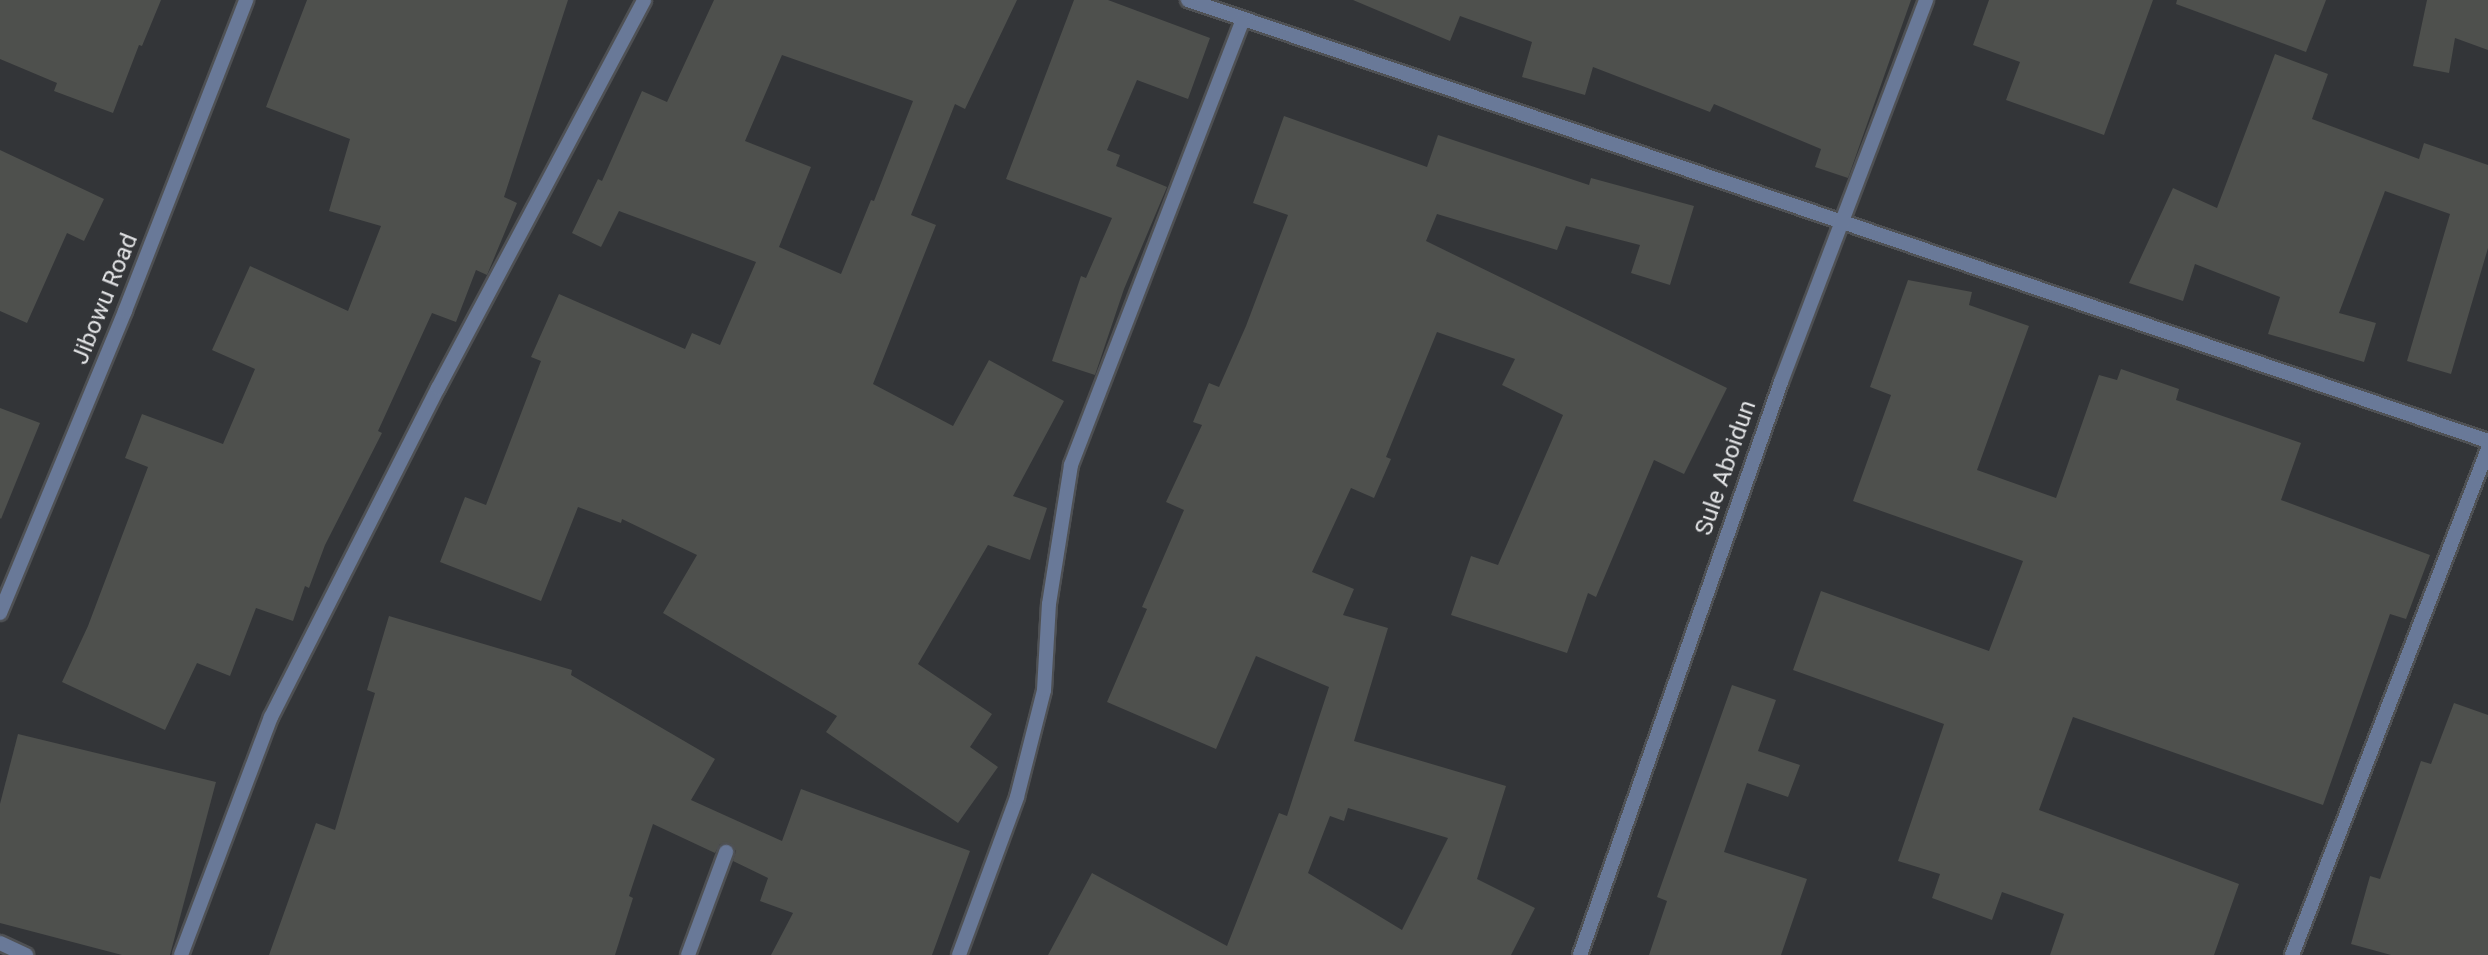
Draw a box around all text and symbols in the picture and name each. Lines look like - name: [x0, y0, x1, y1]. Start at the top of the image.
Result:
- street label: Jibowu Road: [66, 229, 144, 369]
- street label: Sule Aboidun: [1689, 397, 1763, 539]

